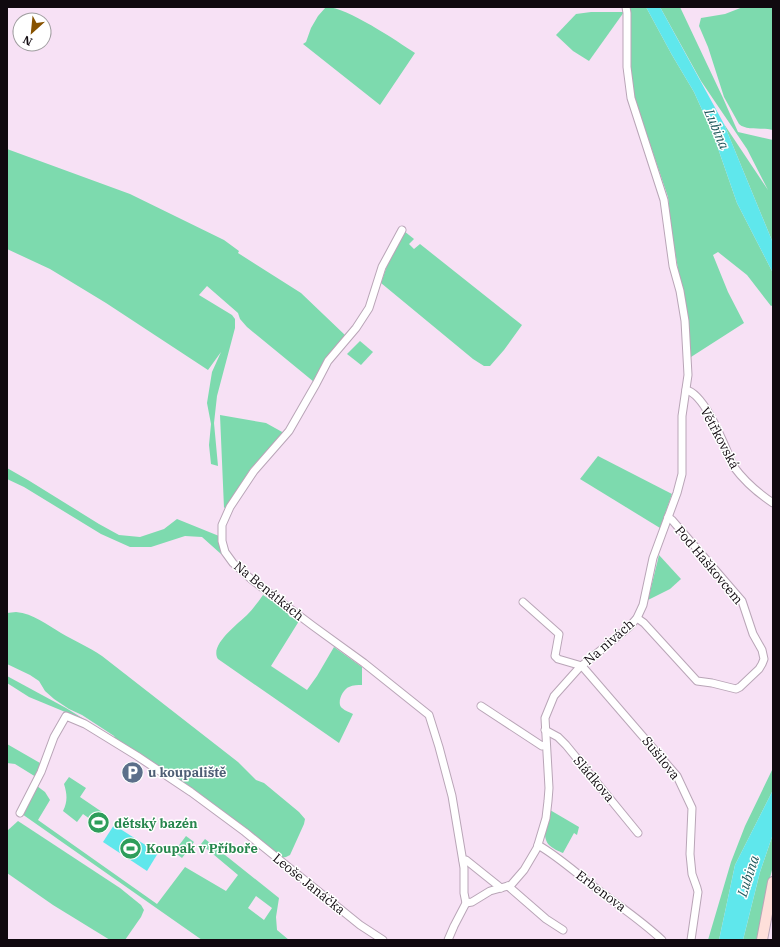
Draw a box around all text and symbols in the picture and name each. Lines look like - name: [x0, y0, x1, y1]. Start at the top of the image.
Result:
- north arrow: [12, 12, 52, 52]
- text: N: [20, 33, 35, 49]
- water label: Lubina: [700, 105, 734, 152]
- street label: Větřkovská: [697, 404, 743, 472]
- street label: Pod Haškovcem: [671, 522, 747, 608]
- street label: Na Benátkách: [231, 558, 307, 624]
- street label: Na nivách: [580, 615, 638, 669]
- street label: Sušilova: [638, 733, 684, 783]
- street label: Sládkova: [570, 752, 618, 806]
- parking icon: u koupaliště: [119, 759, 145, 785]
- place label: u koupaliště: [148, 764, 226, 781]
- sports icon: dětský bazén: [86, 810, 112, 836]
- place label: dětský bazén: [114, 815, 198, 832]
- sports icon: Koupak v Příboře: [118, 835, 144, 861]
- place label: Koupak v Příboře: [146, 840, 258, 857]
- street label: Leoše Janáčka: [269, 850, 349, 918]
- water label: Lubina: [733, 853, 763, 900]
- street label: Erbenova: [573, 867, 629, 915]

